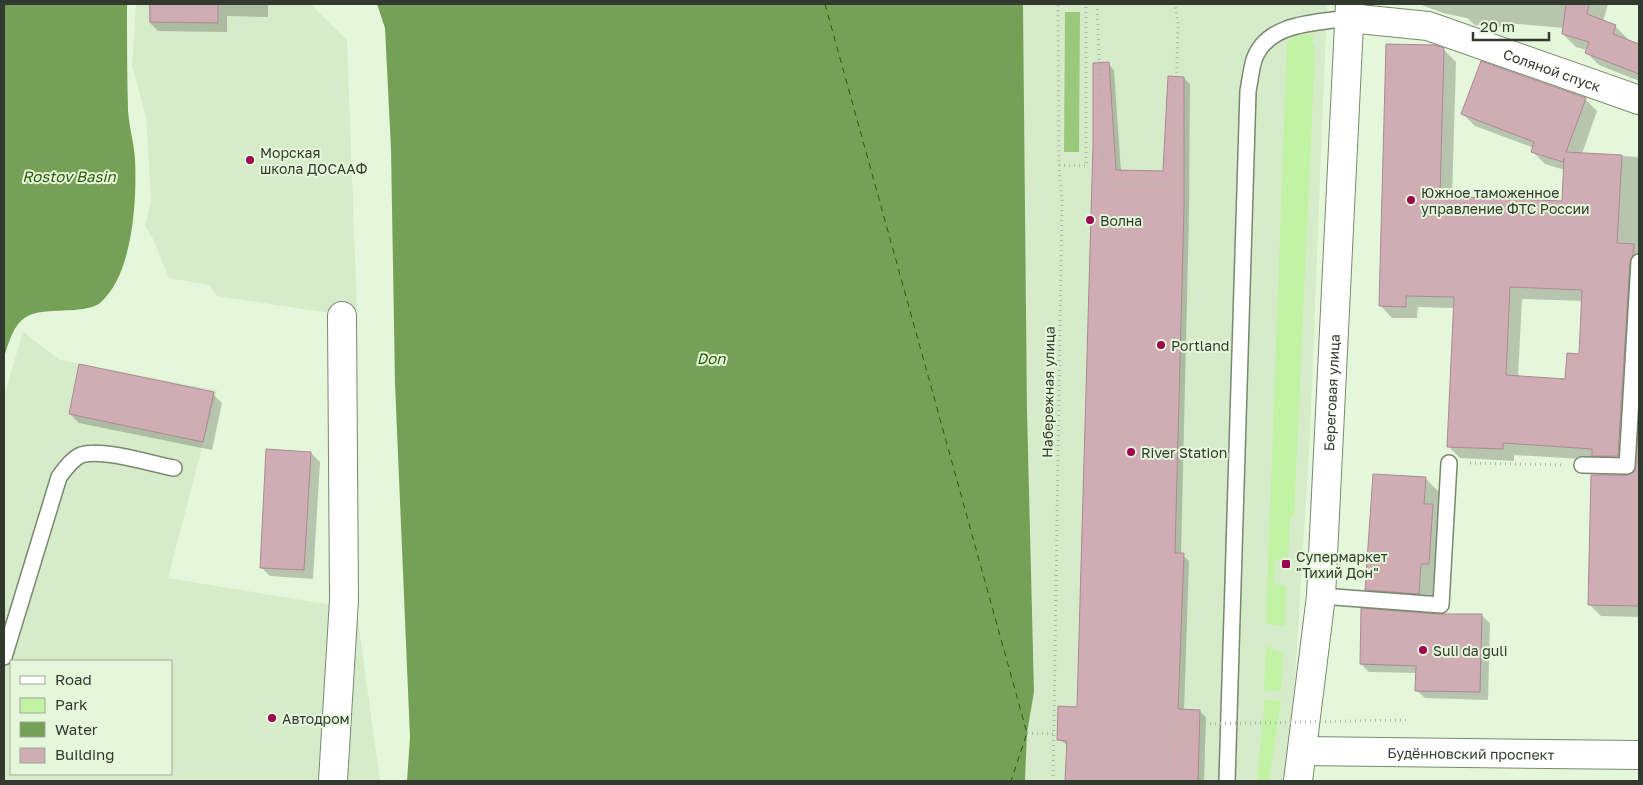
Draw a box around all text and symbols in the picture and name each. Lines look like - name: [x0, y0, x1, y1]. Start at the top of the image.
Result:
- scale bar: [1473, 10, 1549, 42]
- text: 20 m: [1480, 17, 1515, 35]
- street label: Соляной спуск: [1501, 45, 1603, 94]
- place label: Морская школа ДОСААФ: [260, 144, 367, 177]
- marker: Морская школа ДОСААФ: [244, 154, 256, 166]
- water label: Rostov Basin: [22, 167, 117, 185]
- place label: Южное таможенное управление ФТС России: [1421, 184, 1590, 217]
- marker: Южное таможенное управление ФТС России: [1405, 194, 1417, 206]
- place label: Волна: [1100, 212, 1142, 229]
- marker: Волна: [1084, 214, 1096, 226]
- street label: Набережная улица: [1038, 326, 1058, 458]
- street label: Береговая улица: [1320, 334, 1342, 452]
- place label: Portland: [1171, 337, 1229, 354]
- marker: Portland: [1155, 339, 1167, 351]
- water label: Don: [697, 349, 726, 367]
- place label: River Station: [1141, 444, 1227, 461]
- marker: River Station: [1125, 446, 1137, 458]
- place label: Супермаркет "Тихий Дон": [1296, 548, 1388, 581]
- marker: Супермаркет "Тихий Дон": [1280, 558, 1292, 570]
- place label: Suli da guli: [1433, 642, 1508, 659]
- marker: Suli da guli: [1417, 644, 1429, 656]
- legend: [10, 660, 172, 775]
- text: Road: [55, 670, 92, 688]
- text: Park: [55, 695, 88, 713]
- place label: Автодром: [282, 710, 350, 727]
- marker: Автодром: [266, 712, 278, 724]
- text: Water: [55, 720, 98, 738]
- street label: Будённовский проспект: [1387, 744, 1555, 762]
- text: Building: [55, 745, 115, 763]

